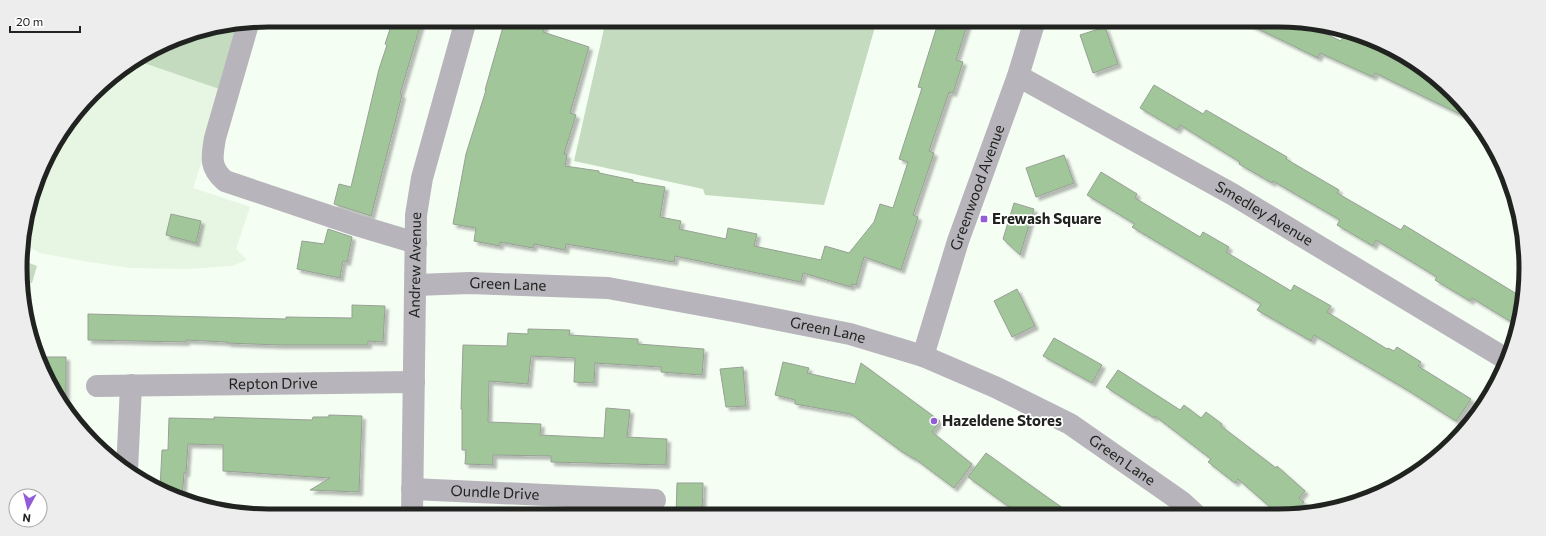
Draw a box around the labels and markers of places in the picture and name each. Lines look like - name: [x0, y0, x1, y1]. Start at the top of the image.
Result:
- place label: Erewash Square: [992, 209, 1102, 227]
- marker: Erewash Square: [979, 214, 989, 224]
- place label: Hazeldene Stores: [942, 411, 1062, 429]
- marker: Hazeldene Stores: [929, 416, 939, 426]

